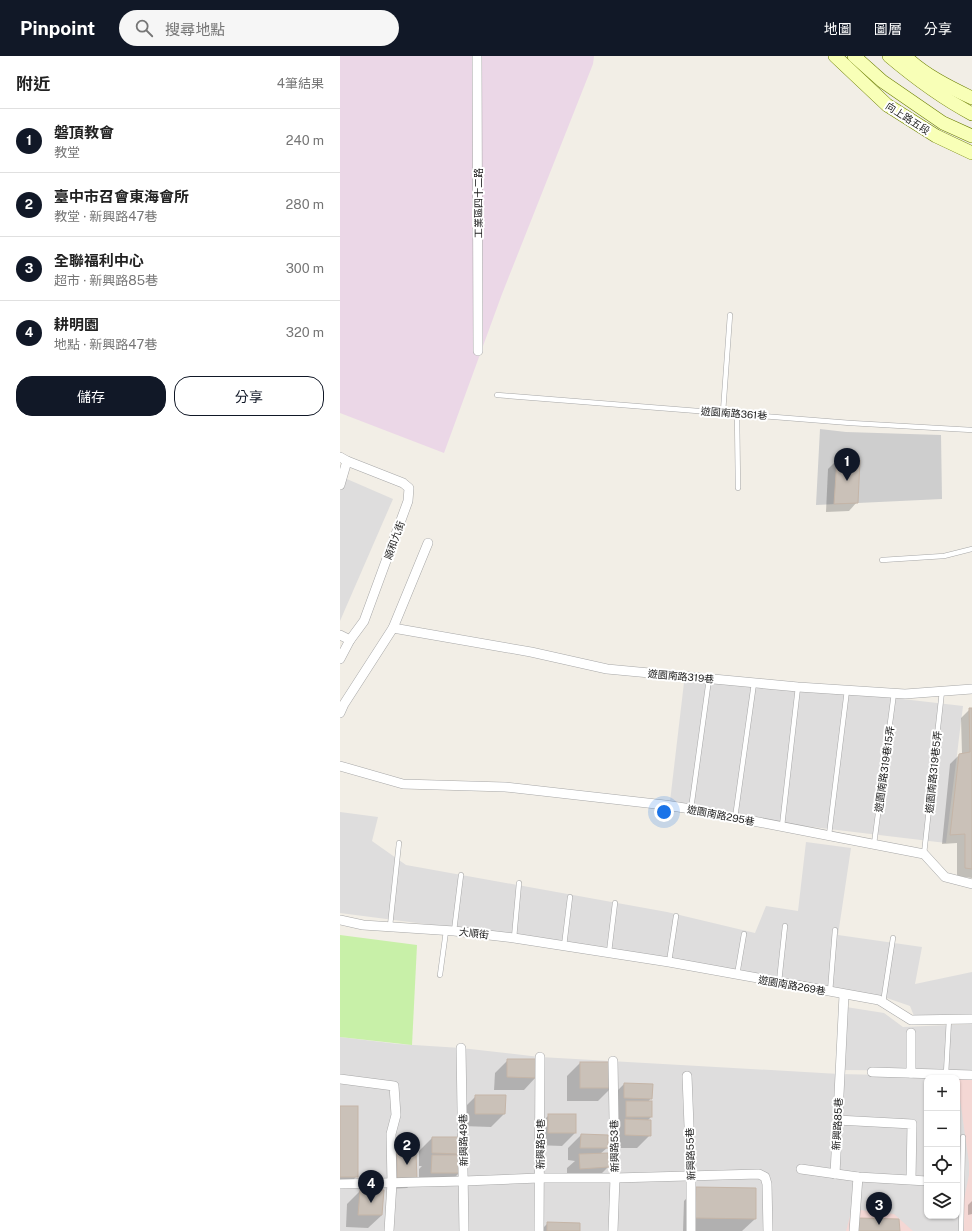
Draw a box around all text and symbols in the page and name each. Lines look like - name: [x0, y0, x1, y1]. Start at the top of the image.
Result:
- search box: [119, 10, 399, 46]
- text: Pinpoint: [20, 17, 95, 39]
- icon: search: [133, 17, 155, 39]
- text: 搜尋地點: [165, 21, 225, 38]
- text: 地圖: [824, 21, 852, 37]
- text: 圖層: [874, 21, 902, 37]
- text: 分享: [924, 21, 952, 37]
- text: 附近: [16, 74, 50, 94]
- text: 4筆結果: [277, 76, 324, 91]
- street label: 向上路五段: [884, 99, 932, 137]
- text: 磐頂教會: [54, 124, 114, 141]
- text: 1: [26, 133, 32, 148]
- text: 240 m: [286, 133, 324, 148]
- text: 教堂: [54, 145, 80, 160]
- street label: 工業區四十二路: [472, 168, 484, 238]
- text: 臺中市召會東海會所: [54, 188, 189, 205]
- text: 2: [25, 197, 33, 212]
- text: 280 m: [286, 197, 324, 212]
- text: 教堂 · 新興路47巷: [54, 209, 157, 224]
- text: 全聯福利中心: [54, 252, 144, 269]
- text: 3: [25, 261, 33, 276]
- text: 300 m: [286, 261, 324, 276]
- text: 超市 · 新興路85巷: [54, 273, 158, 288]
- text: 耕明園: [54, 316, 99, 333]
- text: 4: [25, 325, 33, 340]
- text: 320 m: [286, 325, 324, 340]
- text: 地點 · 新興路47巷: [54, 337, 157, 352]
- button: 儲存: [16, 376, 166, 416]
- button: 分享: [174, 376, 324, 416]
- street label: 遊園南路361巷: [700, 405, 768, 421]
- pin: 1: [834, 448, 860, 481]
- street label: 順和九街: [382, 519, 406, 561]
- street label: 遊園南路319巷: [647, 667, 715, 685]
- street label: 遊園南路319巷15弄: [872, 725, 896, 813]
- street label: 遊園南路319巷5弄: [923, 730, 943, 814]
- your location: [654, 802, 674, 822]
- street label: 遊園南路295巷: [686, 803, 756, 827]
- street label: 大順街: [458, 925, 490, 941]
- street label: 遊園南路269巷: [757, 973, 827, 997]
- map controls: [924, 1075, 960, 1219]
- button: +: [924, 1075, 960, 1111]
- street label: 新興路85巷: [830, 1097, 844, 1151]
- button: −: [924, 1111, 960, 1147]
- street label: 新興路49巷: [457, 1114, 469, 1166]
- street label: 新興路51巷: [534, 1119, 546, 1169]
- street label: 新興路53巷: [608, 1120, 620, 1172]
- street label: 新興路55巷: [683, 1127, 697, 1181]
- pin: 2: [394, 1132, 420, 1165]
- button: locate: [924, 1147, 960, 1183]
- pin: 4: [358, 1170, 384, 1203]
- button: layers: [924, 1183, 960, 1219]
- pin: 3: [866, 1192, 892, 1225]

